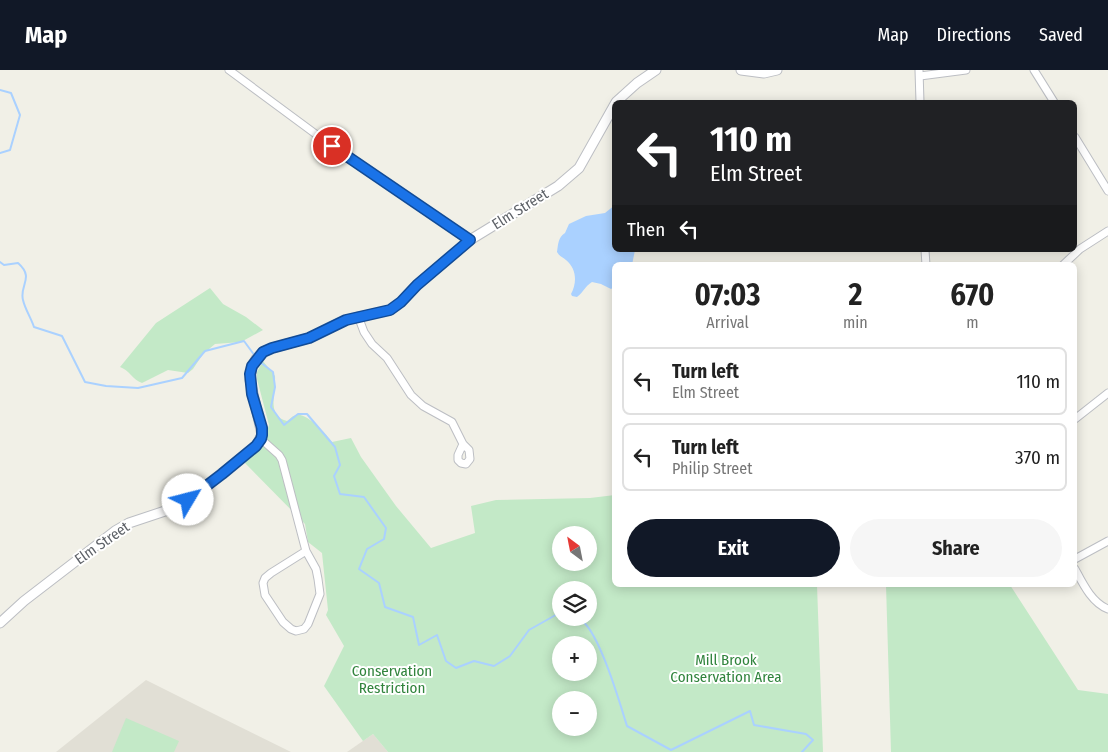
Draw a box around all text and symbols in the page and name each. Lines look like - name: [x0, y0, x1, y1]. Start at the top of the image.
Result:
- text: Map: [25, 21, 67, 49]
- text: Map: [877, 24, 909, 46]
- text: Directions: [937, 24, 1011, 46]
- text: Saved: [1039, 24, 1083, 46]
- text: 110 m: [710, 118, 792, 160]
- icon: left: [627, 120, 692, 185]
- pin: [311, 125, 353, 167]
- icon: arrive: [318, 132, 346, 160]
- text: Elm Street: [710, 160, 802, 187]
- street label: Elm Street: [489, 185, 551, 233]
- icon: left: [675, 215, 703, 243]
- text: Then: [627, 218, 665, 241]
- text: 07:03: [695, 277, 760, 313]
- text: 2: [848, 277, 862, 313]
- text: 670: [950, 277, 994, 313]
- text: Arrival: [706, 313, 749, 332]
- text: min: [843, 313, 868, 332]
- text: m: [966, 313, 979, 332]
- text: Turn left: [672, 360, 739, 383]
- icon: left: [629, 367, 657, 395]
- text: 110 m: [1016, 370, 1060, 393]
- text: Elm Street: [672, 383, 739, 402]
- text: Turn left: [672, 436, 739, 459]
- icon: left: [629, 443, 657, 471]
- text: 370 m: [1015, 446, 1060, 469]
- text: Philip Street: [672, 459, 752, 478]
- position arrow: [161, 473, 213, 525]
- street label: Elm Street: [71, 518, 133, 568]
- button: Exit: [627, 519, 840, 577]
- button: Share: [850, 519, 1062, 577]
- north arrow: [552, 526, 598, 571]
- map controls: [552, 526, 597, 736]
- button: layers: [552, 581, 597, 626]
- button: +: [552, 636, 597, 681]
- park label: Mill Brook Conservation Area: [670, 651, 782, 686]
- park label: Conservation Restriction: [352, 662, 432, 697]
- button: −: [552, 691, 597, 736]

